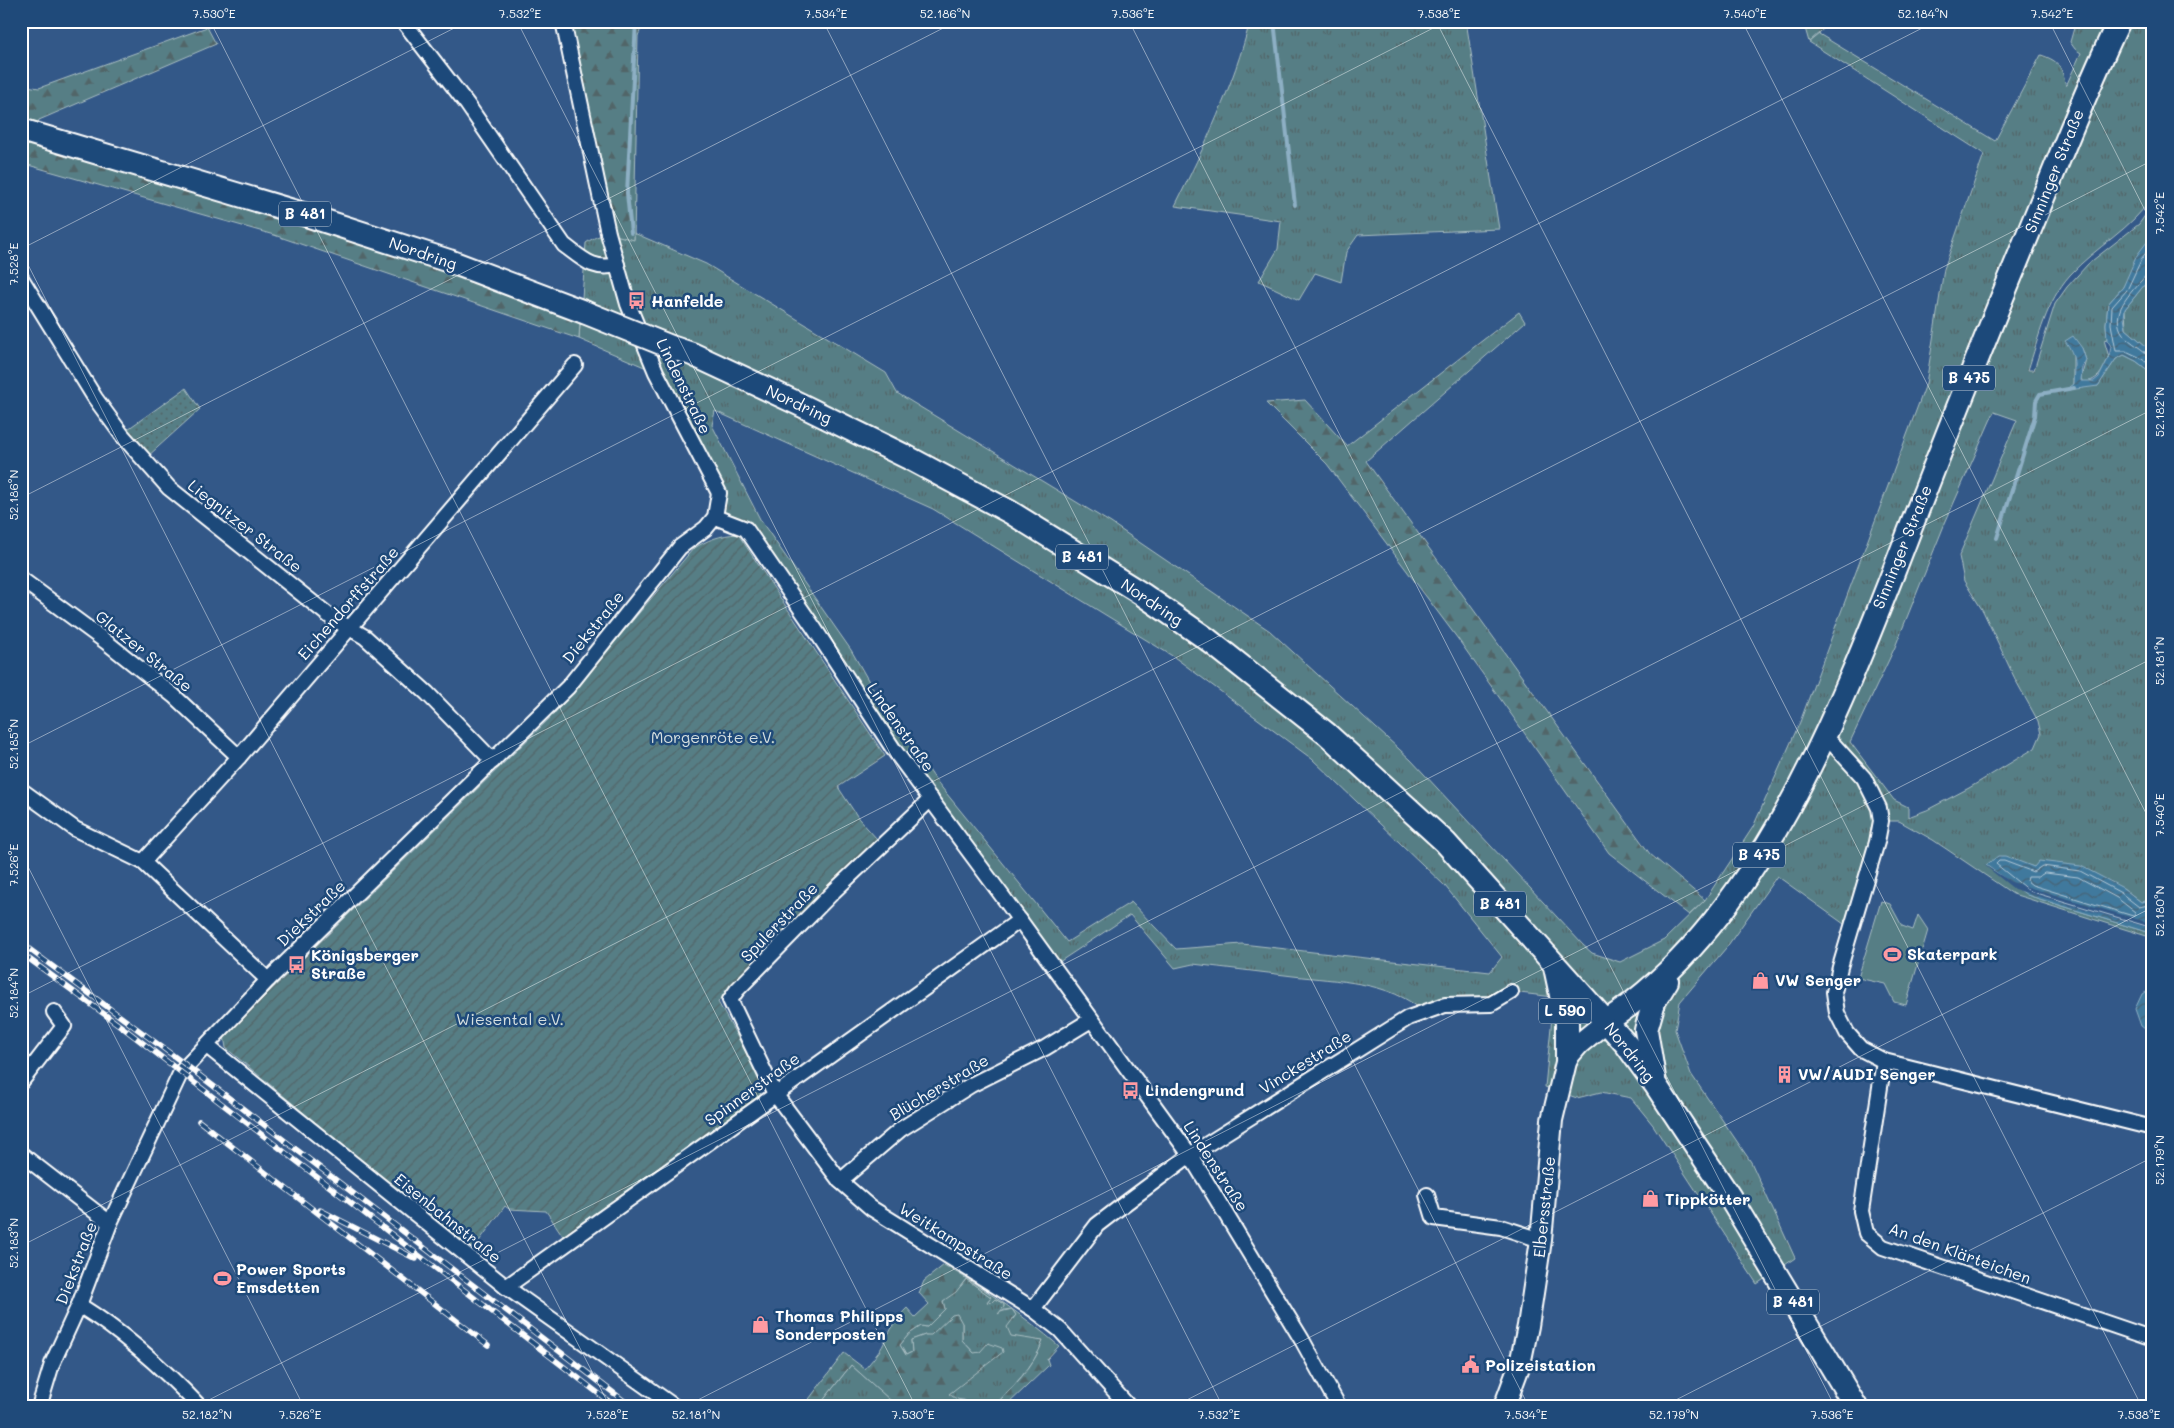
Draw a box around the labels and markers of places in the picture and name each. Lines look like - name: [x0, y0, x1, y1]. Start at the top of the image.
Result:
- place label: Hanfelde: [651, 290, 723, 311]
- bus stop icon: Hanfelde: [627, 291, 647, 311]
- place label: Skaterpark: [1907, 943, 1997, 964]
- place label: Königsberger Straße: [311, 944, 419, 983]
- sports icon: Skaterpark: [1883, 944, 1903, 964]
- bus stop icon: Königsberger Straße: [287, 954, 307, 974]
- place label: VW Senger: [1775, 969, 1861, 990]
- shop icon: VW Senger: [1751, 970, 1771, 990]
- place label: VW/AUDI Senger: [1798, 1063, 1936, 1084]
- building icon: VW/AUDI Senger: [1774, 1064, 1794, 1084]
- place label: Lindengrund: [1145, 1079, 1244, 1100]
- bus stop icon: Lindengrund: [1121, 1080, 1141, 1100]
- place label: Tippkötter: [1665, 1188, 1750, 1209]
- shop icon: Tippkötter: [1641, 1189, 1661, 1209]
- place label: Power Sports Emsdetten: [236, 1258, 346, 1297]
- sports icon: Power Sports Emsdetten: [212, 1268, 232, 1288]
- place label: Thomas Philipps Sonderposten: [775, 1305, 903, 1344]
- shop icon: Thomas Philipps Sonderposten: [751, 1315, 771, 1335]
- place label: Polizeistation: [1485, 1354, 1596, 1375]
- public building icon: Polizeistation: [1461, 1355, 1481, 1375]

